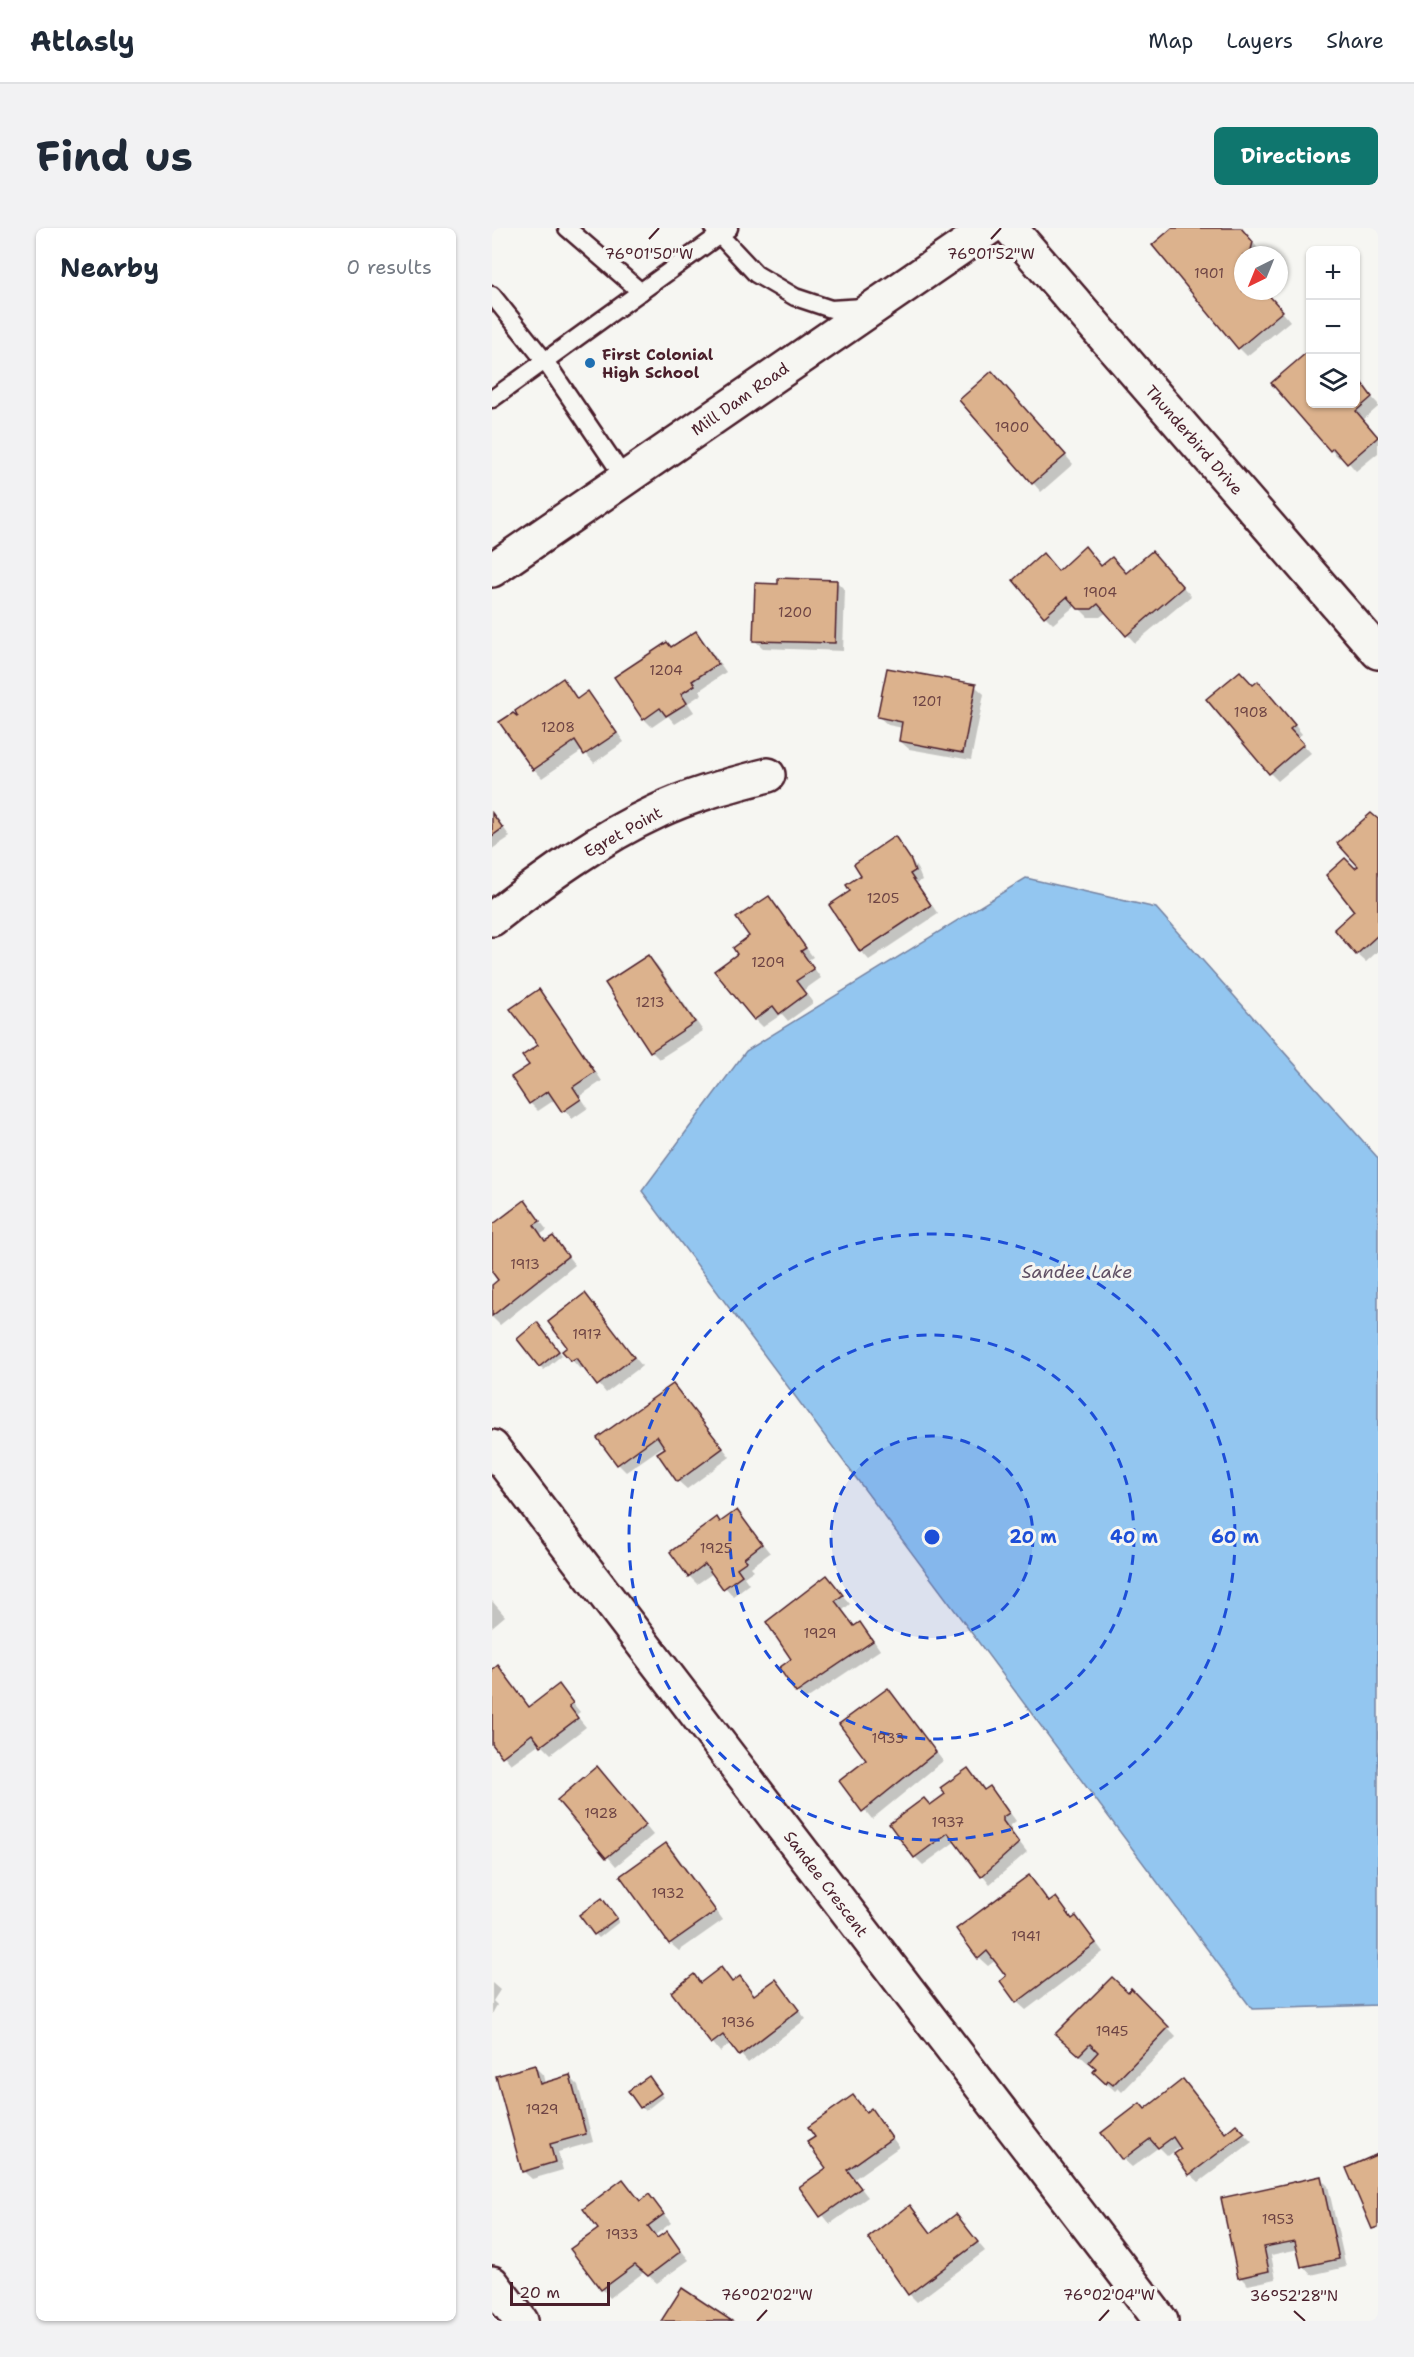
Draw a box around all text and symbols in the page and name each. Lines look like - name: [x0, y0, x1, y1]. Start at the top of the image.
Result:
- text: Atlasly: [30, 22, 135, 60]
- text: Map: [1148, 27, 1193, 55]
- text: Layers: [1226, 27, 1293, 55]
- text: Share: [1326, 27, 1384, 55]
- button: Directions: [1214, 127, 1378, 185]
- text: Find us: [36, 128, 193, 184]
- text: 76°01'50"W: [605, 244, 693, 264]
- text: 76°01'52"W: [947, 244, 1035, 264]
- north arrow: [1234, 246, 1288, 300]
- map controls: [1306, 246, 1360, 408]
- button: +: [1306, 246, 1360, 300]
- text: Nearby: [60, 250, 159, 285]
- text: 0 results: [346, 254, 432, 280]
- house number: 1901: [1194, 264, 1224, 282]
- button: −: [1306, 300, 1360, 354]
- place label: First Colonial High School: [602, 344, 714, 383]
- button: layers: [1306, 354, 1360, 408]
- marker: First Colonial High School: [583, 356, 597, 370]
- street label: Mill Dam Road: [687, 358, 793, 440]
- street label: Thunderbird Drive: [1140, 381, 1248, 499]
- house number: 1900: [995, 418, 1029, 436]
- house number: 1904: [1083, 583, 1117, 601]
- house number: 1200: [778, 603, 812, 621]
- house number: 1204: [649, 661, 683, 679]
- house number: 1201: [912, 692, 942, 710]
- house number: 1908: [1234, 703, 1268, 721]
- house number: 1208: [541, 718, 575, 736]
- street label: Egret Point: [580, 802, 666, 862]
- house number: 1205: [867, 889, 899, 907]
- house number: 1209: [751, 953, 785, 971]
- house number: 1213: [635, 993, 665, 1011]
- house number: 1913: [510, 1255, 540, 1273]
- water label: Sandee Lake: [1022, 1260, 1132, 1284]
- house number: 1917: [572, 1325, 602, 1343]
- text: 20 m: [1009, 1525, 1057, 1549]
- text: 40 m: [1110, 1525, 1158, 1549]
- text: 60 m: [1211, 1525, 1259, 1549]
- centre of rings: [922, 1527, 942, 1547]
- house number: 1925: [700, 1539, 732, 1557]
- house number: 1929: [803, 1624, 837, 1642]
- house number: 1933: [871, 1729, 905, 1747]
- house number: 1928: [584, 1804, 618, 1822]
- house number: 1937: [932, 1813, 964, 1831]
- street label: Sandee Crescent: [779, 1827, 873, 1941]
- house number: 1932: [651, 1884, 685, 1902]
- house number: 1941: [1011, 1927, 1041, 1945]
- house number: 1936: [721, 2013, 755, 2031]
- house number: 1945: [1096, 2022, 1128, 2040]
- house number: 1929: [525, 2100, 559, 2118]
- house number: 1953: [1262, 2210, 1294, 2228]
- house number: 1933: [605, 2225, 639, 2243]
- scale bar: [510, 2279, 610, 2306]
- text: 20 m: [519, 2282, 560, 2303]
- text: 76°02'02"W: [721, 2285, 813, 2305]
- text: 76°02'04"W: [1063, 2285, 1155, 2305]
- text: 36°52'28"N: [1250, 2286, 1338, 2306]

